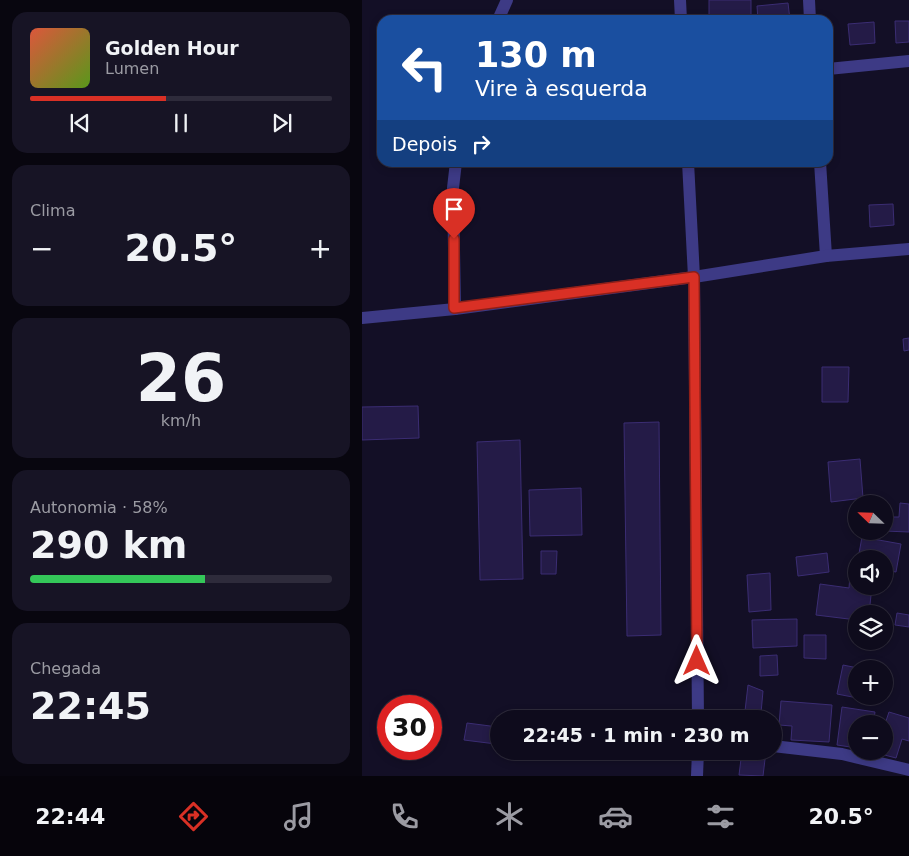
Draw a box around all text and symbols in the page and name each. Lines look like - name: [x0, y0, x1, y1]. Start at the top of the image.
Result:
- icon: left: [392, 35, 457, 100]
- text: 130 m: [475, 35, 597, 75]
- text: Golden Hour: [105, 37, 239, 59]
- text: Lumen: [105, 59, 159, 78]
- text: Vire à esquerda: [475, 76, 648, 101]
- icon: previous: [66, 109, 94, 137]
- icon: pause: [167, 109, 195, 137]
- icon: next: [268, 109, 296, 137]
- icon: right: [467, 130, 495, 158]
- text: Depois: [392, 133, 457, 155]
- pin: [433, 188, 475, 239]
- icon: arrive: [440, 195, 468, 223]
- text: Clima: [30, 201, 75, 220]
- text: 20.5°: [125, 226, 237, 270]
- text: −: [30, 232, 53, 265]
- text: +: [309, 232, 332, 265]
- text: 26: [136, 341, 226, 416]
- text: km/h: [161, 411, 201, 430]
- north arrow: [848, 495, 893, 540]
- map controls: [848, 495, 893, 760]
- text: Autonomia · 58%: [30, 498, 168, 517]
- text: 290 km: [30, 523, 187, 567]
- button: sound: [848, 550, 893, 595]
- button: layers: [848, 605, 893, 650]
- position arrow: [670, 634, 722, 686]
- text: Chegada: [30, 659, 101, 678]
- button: +: [848, 660, 893, 705]
- text: 22:45: [30, 684, 151, 728]
- speed limit sign: 30: [377, 695, 442, 760]
- button: −: [848, 715, 893, 760]
- text: 22:45 · 1 min · 230 m: [522, 724, 750, 746]
- icon: directions: [176, 799, 211, 834]
- icon: music: [281, 799, 316, 834]
- icon: phone: [387, 799, 422, 834]
- icon: climate: [492, 799, 527, 834]
- icon: car: [598, 799, 633, 834]
- icon: filters: [703, 799, 738, 834]
- text: 22:44: [35, 804, 105, 829]
- text: 20.5°: [808, 804, 874, 829]

